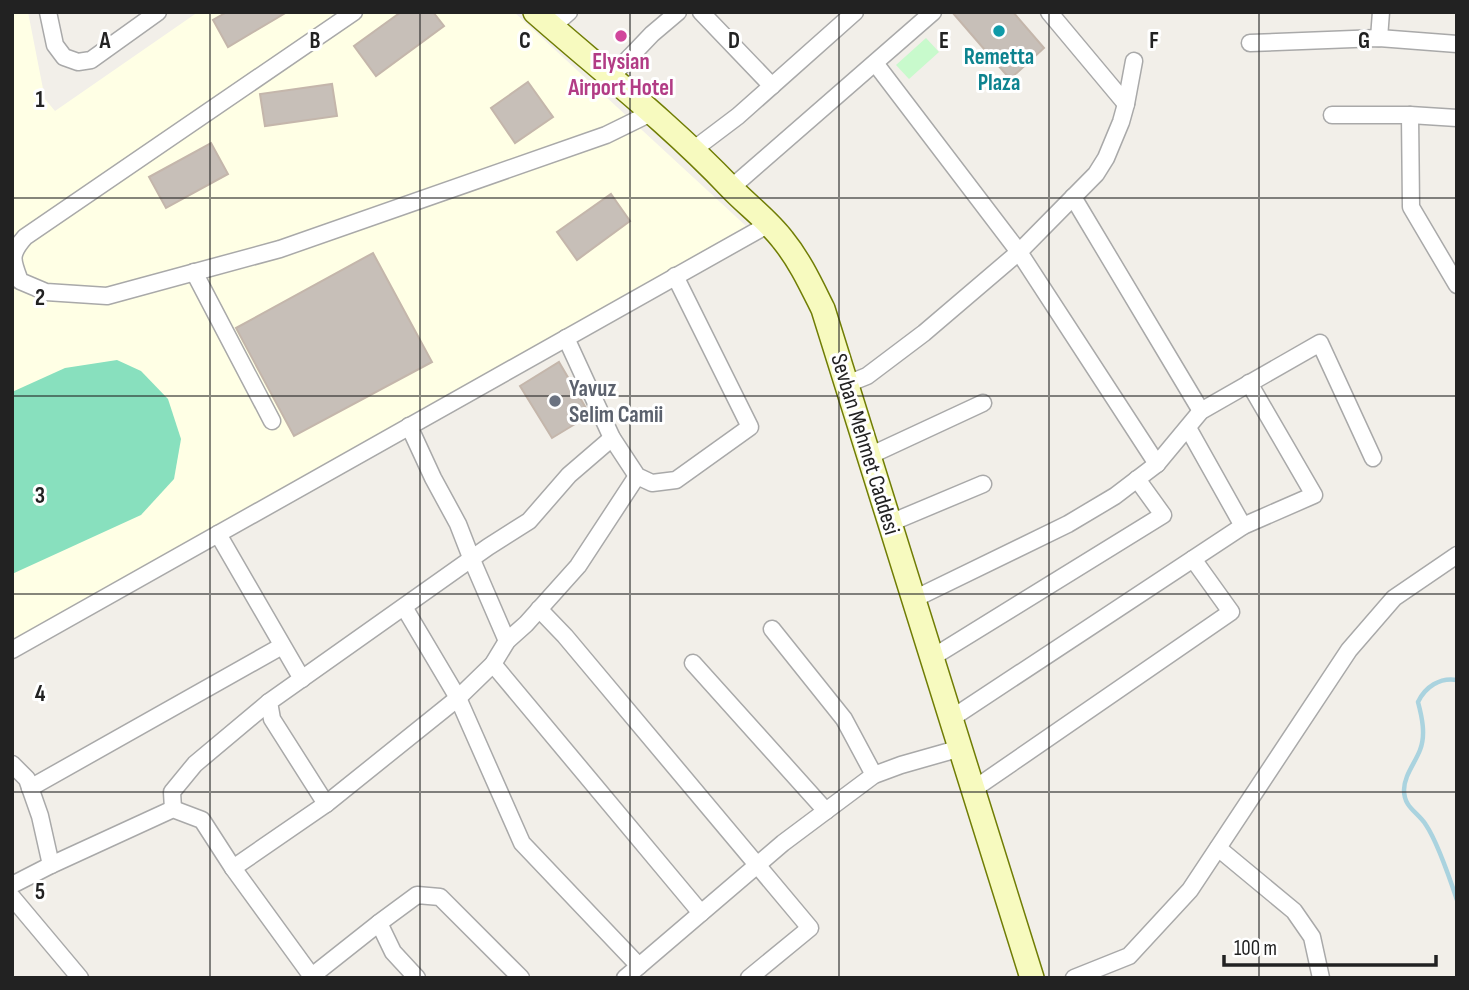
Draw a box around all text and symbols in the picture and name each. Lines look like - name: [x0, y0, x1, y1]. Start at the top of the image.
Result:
- marker: Remetta Plaza: [991, 23, 1007, 39]
- text: A: [99, 27, 112, 55]
- text: B: [310, 27, 321, 55]
- text: C: [519, 27, 531, 55]
- text: D: [728, 27, 740, 55]
- text: E: [939, 27, 949, 55]
- text: F: [1149, 27, 1159, 55]
- text: G: [1358, 27, 1370, 55]
- marker: Elysian Airport Hotel: [613, 28, 629, 44]
- place label: Remetta Plaza: [964, 43, 1034, 97]
- place label: Elysian Airport Hotel: [567, 48, 674, 102]
- text: 1: [35, 86, 45, 114]
- text: 2: [35, 284, 45, 312]
- street label: Sevban Mehmet Caddesi: [824, 350, 906, 538]
- place label: Yavuz Selim Camii: [569, 375, 663, 429]
- marker: Yavuz Selim Camii: [547, 393, 563, 409]
- text: 3: [35, 482, 45, 510]
- text: 4: [35, 680, 46, 708]
- text: 5: [35, 878, 45, 906]
- scale bar: [1224, 923, 1436, 967]
- text: 100 m: [1234, 936, 1277, 961]

